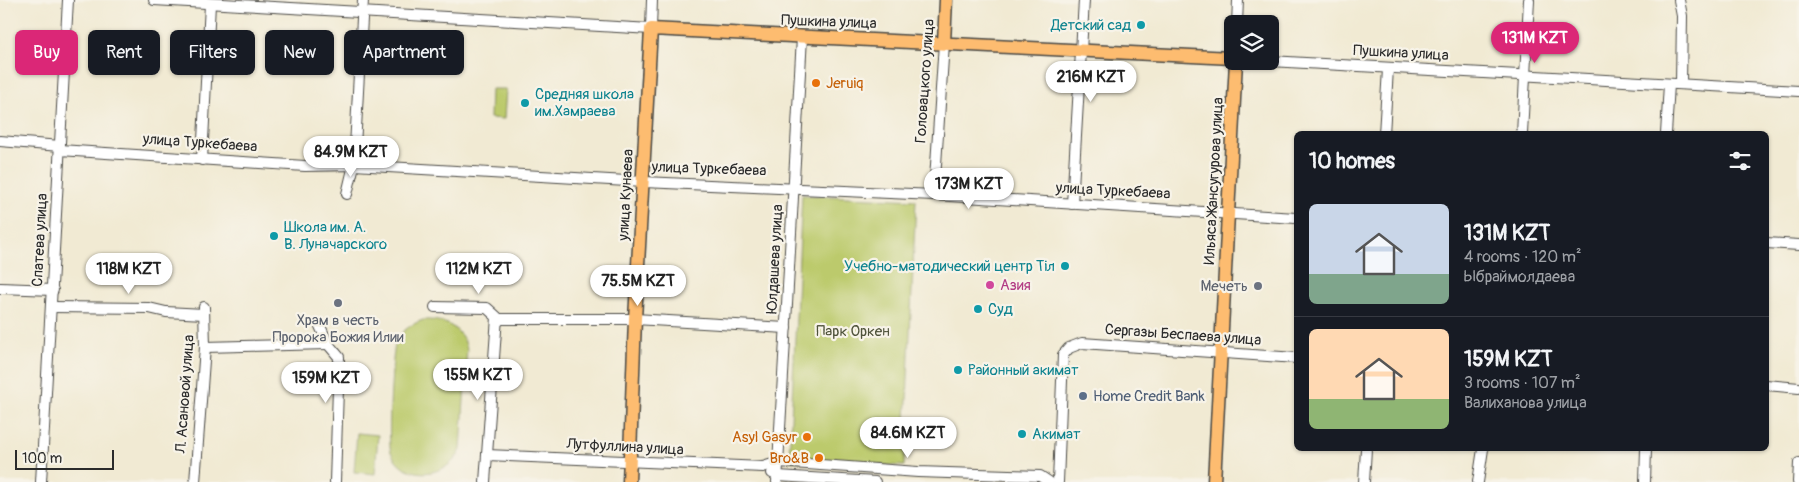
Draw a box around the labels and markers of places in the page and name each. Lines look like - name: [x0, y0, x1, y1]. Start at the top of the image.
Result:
- place label: Детский сад: [1050, 16, 1131, 35]
- marker: Детский сад: [1135, 19, 1147, 31]
- pin: 131M KZT: [1483, 22, 1587, 64]
- pin: 216M KZT: [1039, 61, 1143, 103]
- place label: Jeruiq: [826, 74, 863, 93]
- marker: Jeruiq: [810, 77, 822, 89]
- place label: Средняя школа им.Хамраева: [535, 85, 634, 121]
- marker: Средняя школа им.Хамраева: [519, 97, 531, 109]
- pin: 84.9M KZT: [294, 136, 408, 178]
- pin: 173M KZT: [917, 168, 1021, 210]
- place label: Школа им. А. В. Луначарского: [284, 218, 387, 254]
- marker: Школа им. А. В. Луначарского: [268, 230, 280, 242]
- pin: 118M KZT: [77, 252, 181, 295]
- pin: 112M KZT: [427, 252, 531, 295]
- place label: Учебно-матодический центр Тіл: [844, 257, 1055, 276]
- marker: Учебно-матодический центр Тіл: [1059, 260, 1071, 272]
- pin: 75.5M KZT: [581, 264, 695, 307]
- place label: Азия: [1000, 276, 1031, 295]
- place label: Мечеть: [1200, 277, 1248, 296]
- marker: Азия: [984, 279, 996, 291]
- marker: Мечеть: [1252, 280, 1264, 292]
- marker: Храм в честь Пророка Божия Илии: [332, 297, 344, 309]
- place label: Суд: [988, 300, 1013, 319]
- marker: Суд: [972, 303, 984, 315]
- place label: Храм в честь Пророка Божия Илии: [272, 311, 404, 347]
- pin: 155M KZT: [426, 358, 530, 401]
- place label: Районный акимат: [968, 361, 1079, 380]
- pin: 159M KZT: [274, 362, 378, 404]
- marker: Районный акимат: [952, 364, 964, 376]
- place label: Home Credit Bank: [1093, 387, 1206, 406]
- marker: Home Credit Bank: [1077, 390, 1089, 402]
- pin: 84.6M KZT: [851, 416, 965, 459]
- place label: Акимат: [1032, 425, 1081, 444]
- place label: Asyl Gasyr: [732, 428, 798, 447]
- marker: Акимат: [1016, 428, 1028, 440]
- marker: Asyl Gasyr: [801, 431, 813, 443]
- place label: Bro&B: [770, 449, 809, 468]
- marker: Bro&B: [813, 452, 825, 464]

